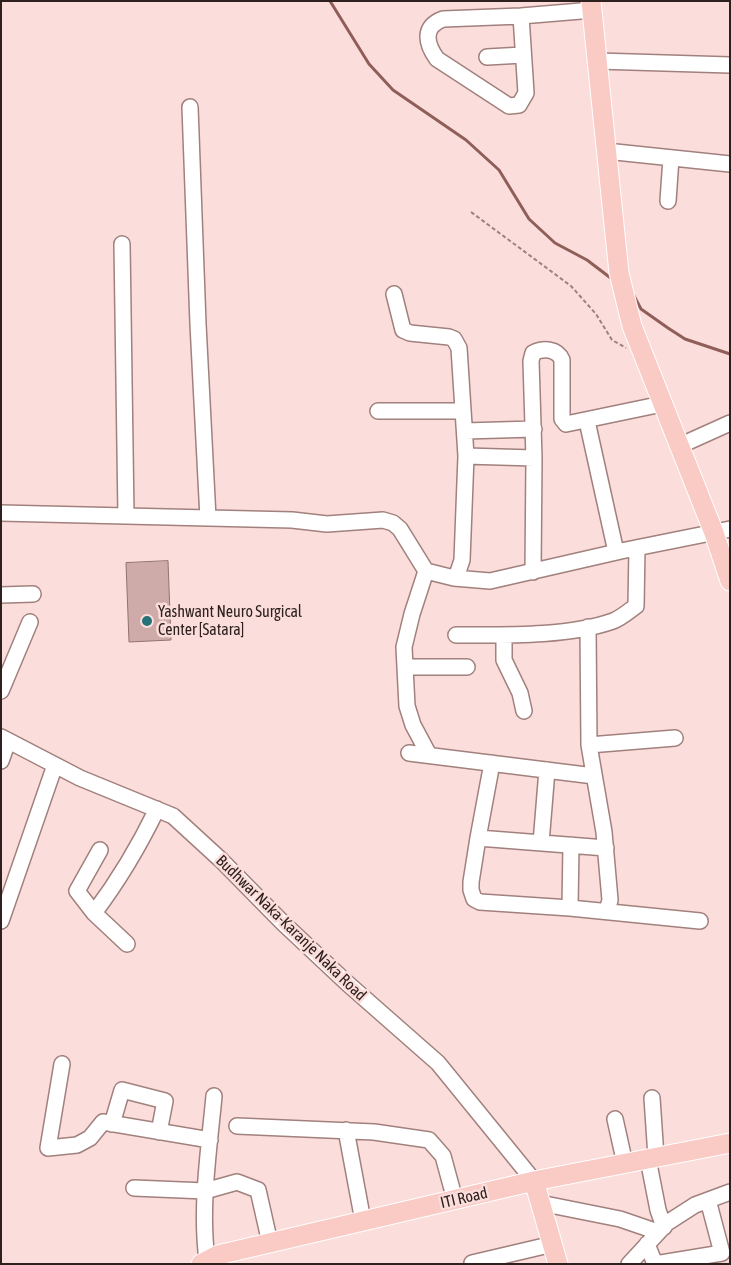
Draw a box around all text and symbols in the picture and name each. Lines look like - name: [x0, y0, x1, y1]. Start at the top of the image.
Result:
- place label: Yashwant Neuro Surgical Center [Satara]: [158, 602, 302, 640]
- marker: Yashwant Neuro Surgical Center [Satara]: [140, 614, 154, 628]
- street label: Budhwar Naka-Karanje Naka Road: [212, 851, 370, 1005]
- street label: ITI Road: [438, 1183, 490, 1213]

